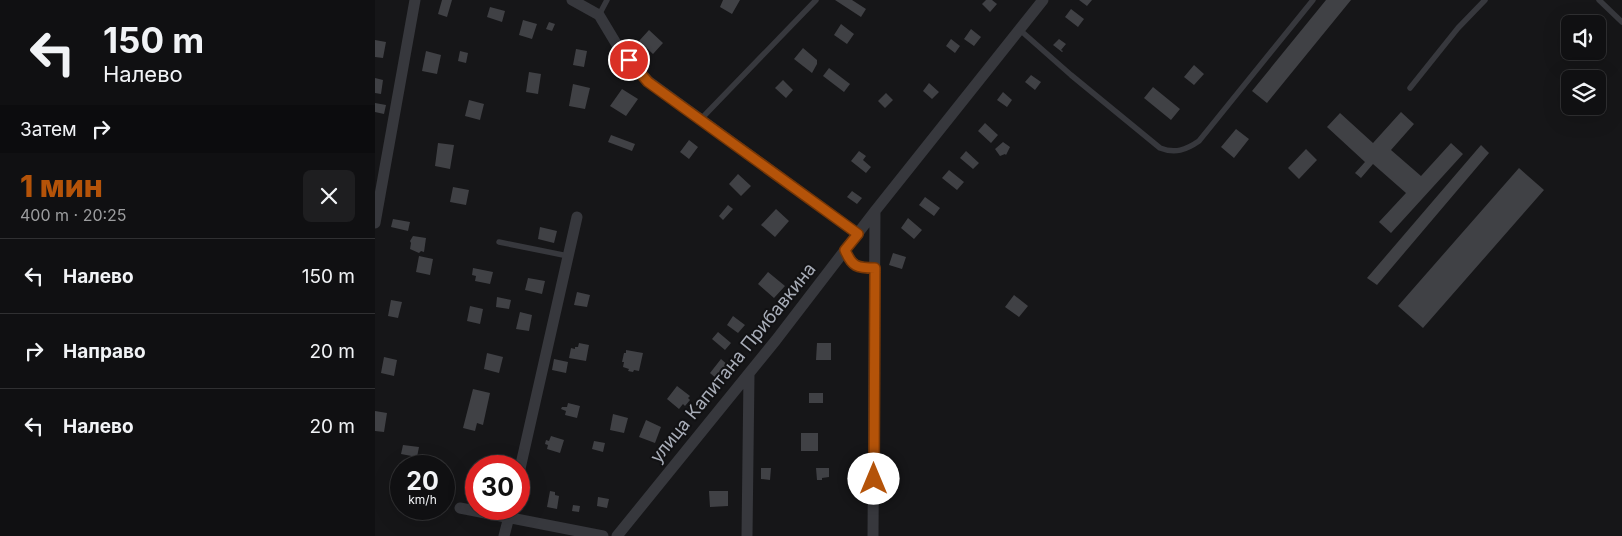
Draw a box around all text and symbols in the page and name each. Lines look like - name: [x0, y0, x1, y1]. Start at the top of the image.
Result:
- map controls: [1561, 15, 1606, 115]
- button: sound: [1561, 15, 1606, 60]
- text: 150 m: [103, 19, 204, 61]
- icon: left: [20, 20, 85, 85]
- pin: [608, 39, 650, 81]
- icon: arrive: [615, 46, 643, 74]
- text: Налево: [103, 61, 183, 87]
- button: layers: [1561, 70, 1606, 115]
- icon: right: [87, 115, 115, 143]
- text: Затем: [20, 118, 77, 141]
- text: 1 мин: [20, 168, 103, 204]
- button: close: [303, 170, 355, 222]
- text: 400 m · 20:25: [20, 205, 127, 225]
- street label: улица Капитана Прибавкина: [645, 259, 820, 467]
- icon: left: [20, 262, 48, 290]
- text: Налево: [63, 265, 134, 288]
- text: 150 m: [302, 265, 355, 288]
- icon: right: [20, 337, 48, 365]
- text: Направо: [63, 340, 146, 363]
- text: 20 m: [309, 340, 355, 363]
- icon: left: [20, 412, 48, 440]
- text: Налево: [63, 415, 134, 438]
- text: 20 m: [309, 415, 355, 438]
- position arrow: [847, 452, 899, 504]
- speed limit sign: 30: [465, 455, 530, 520]
- text: 20: [406, 466, 439, 496]
- text: km/h: [408, 492, 437, 507]

